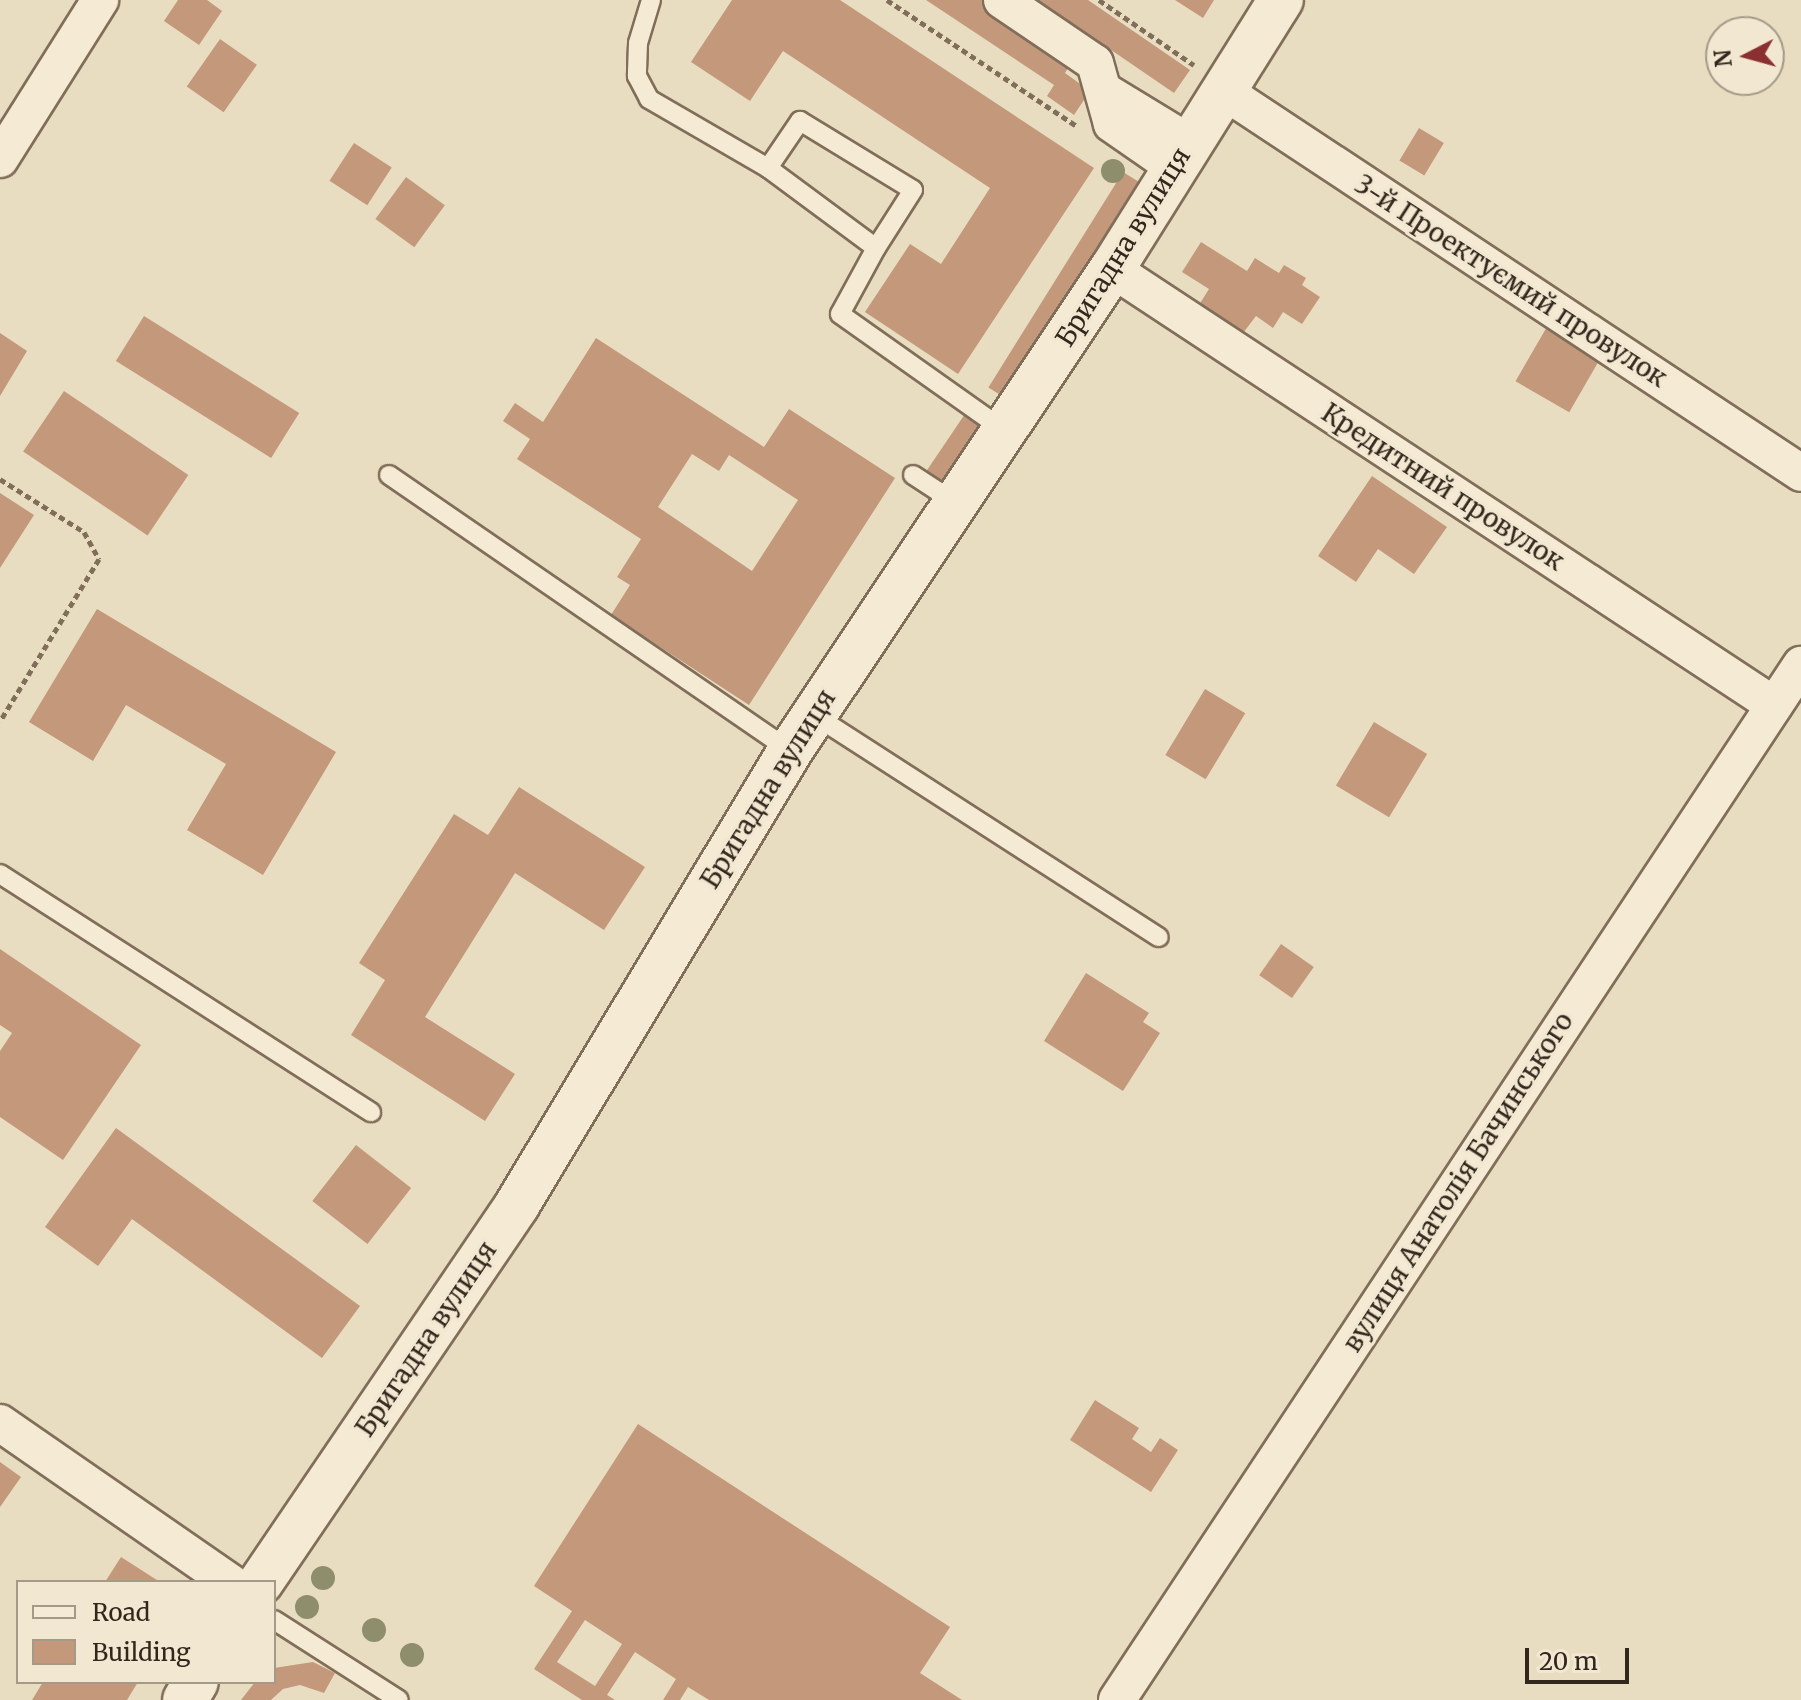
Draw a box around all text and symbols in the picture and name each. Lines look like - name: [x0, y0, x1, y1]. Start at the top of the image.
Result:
- north arrow: [1705, 16, 1785, 96]
- text: N: [1708, 48, 1738, 68]
- street label: Бригадна вулиця: [1049, 142, 1197, 352]
- street label: 3-й Проектуємий провулок: [1349, 168, 1673, 394]
- street label: Кредитний провулок: [1316, 397, 1570, 577]
- street label: Бригадна вулиця: [694, 684, 842, 894]
- street label: вулиця Анатолія Бачинського: [1336, 1006, 1580, 1358]
- street label: Бригадна вулиця: [349, 1235, 503, 1443]
- legend: [16, 1580, 276, 1684]
- text: Road: [92, 1597, 150, 1628]
- scale bar: [1529, 1632, 1633, 1682]
- text: Building: [92, 1637, 191, 1668]
- text: 20 m: [1539, 1646, 1598, 1677]

